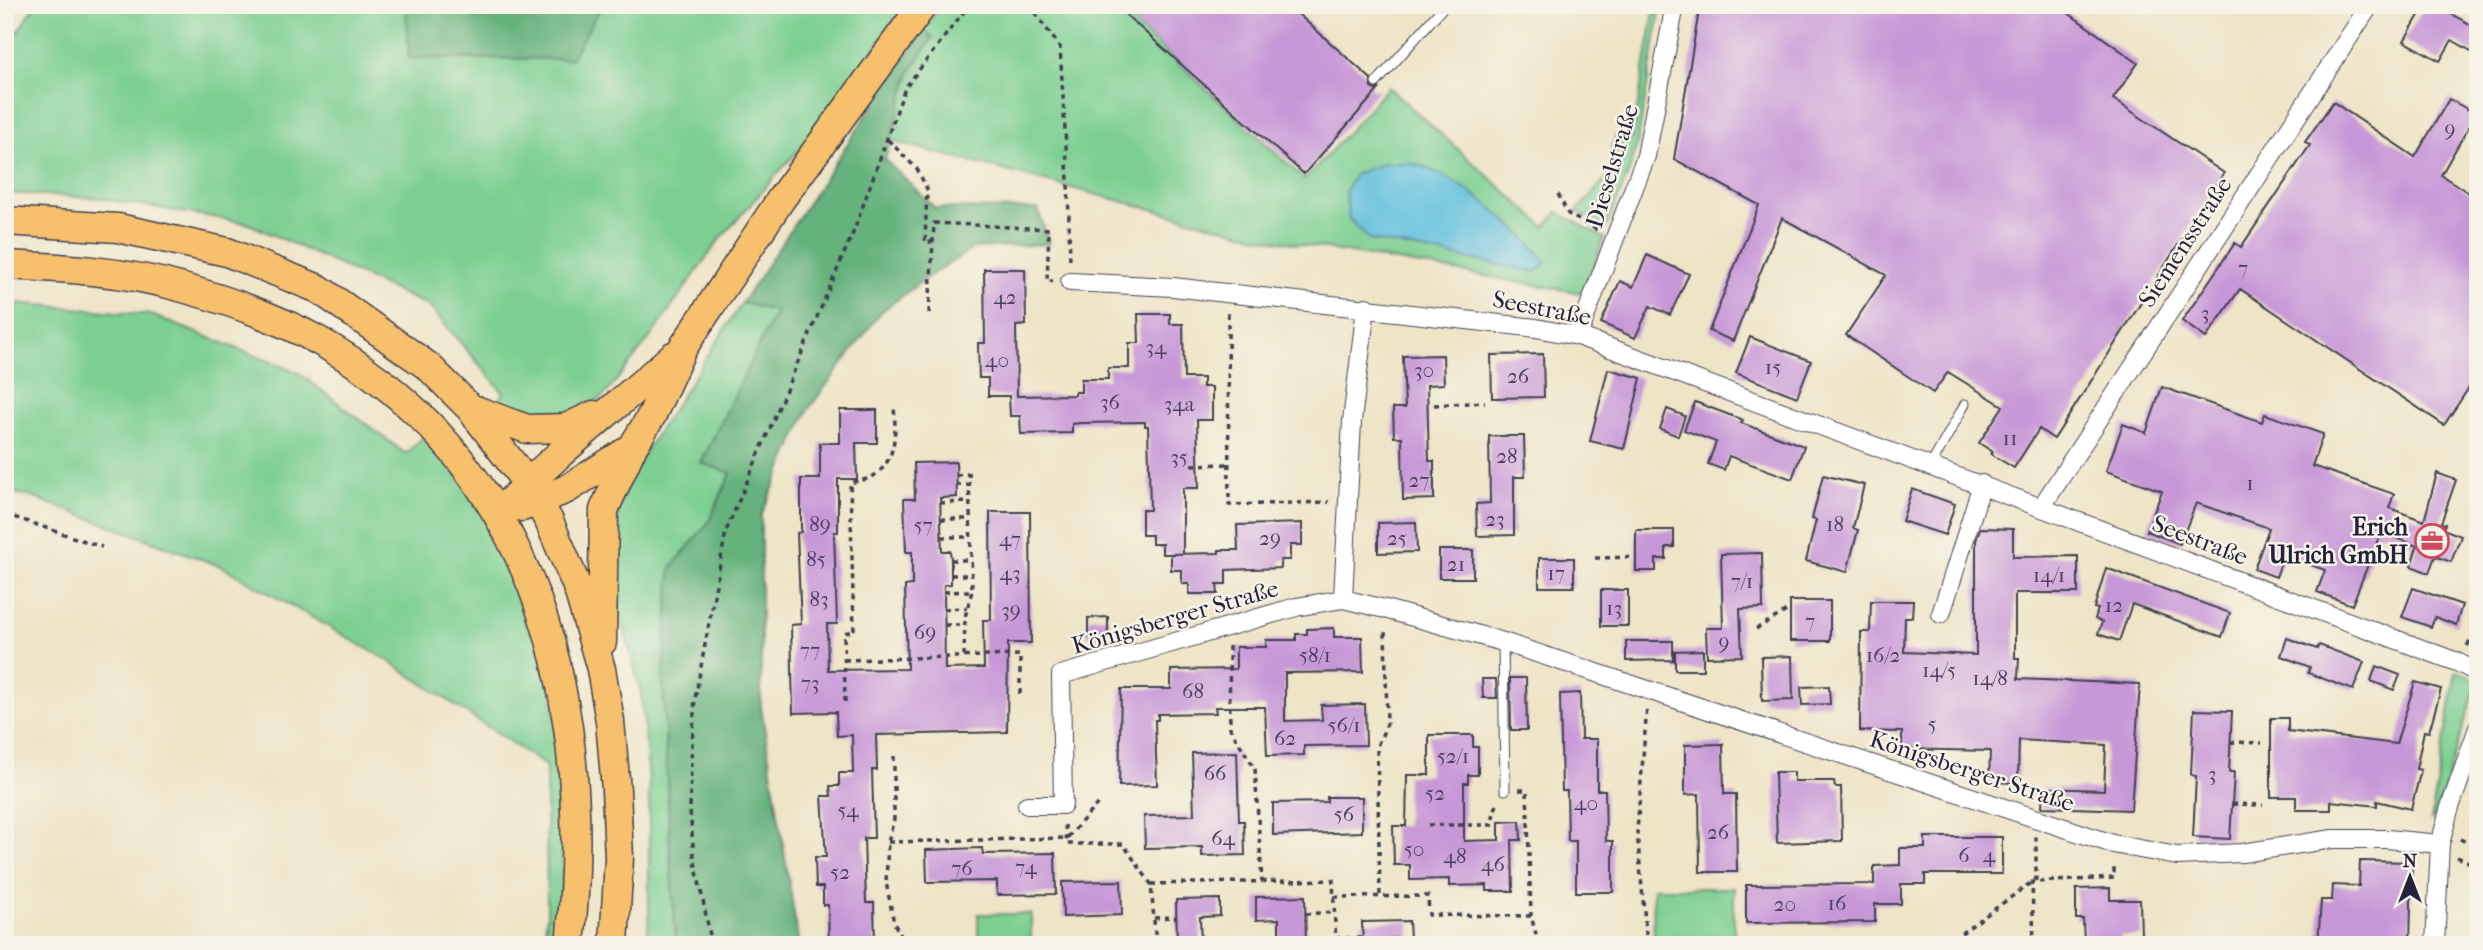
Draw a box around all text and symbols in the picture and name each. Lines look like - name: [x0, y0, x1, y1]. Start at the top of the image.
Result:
- street label: Dieselstraße: [1580, 101, 1644, 231]
- house number: 9: [2444, 117, 2456, 141]
- street label: Siemensstraße: [2133, 172, 2237, 312]
- house number: 7: [2238, 256, 2248, 280]
- house number: 42: [993, 285, 1017, 309]
- street label: Seestraße: [1490, 285, 1594, 331]
- house number: 3: [2201, 301, 2209, 325]
- house number: 34: [1145, 335, 1167, 359]
- house number: 40: [985, 348, 1009, 372]
- house number: 15: [1765, 355, 1781, 379]
- house number: 30: [1414, 358, 1434, 382]
- house number: 26: [1507, 364, 1530, 388]
- house number: 36: [1100, 390, 1121, 414]
- house number: 34a: [1164, 392, 1195, 416]
- house number: 11: [2003, 426, 2018, 450]
- house number: 28: [1496, 444, 1518, 468]
- house number: 35: [1170, 445, 1188, 469]
- house number: 27: [1409, 468, 1429, 492]
- house number: 1: [2246, 471, 2254, 495]
- house number: 23: [1485, 507, 1505, 531]
- street label: Seestraße: [2148, 509, 2252, 571]
- house number: 89: [809, 512, 831, 536]
- house number: 18: [1826, 512, 1844, 536]
- house number: 57: [913, 513, 933, 537]
- place label: Erich Ulrich GmbH: [2267, 513, 2409, 569]
- office icon: Erich Ulrich GmbH: [2413, 522, 2451, 560]
- house number: 29: [1259, 526, 1281, 550]
- house number: 25: [1387, 526, 1407, 550]
- house number: 47: [999, 527, 1021, 551]
- house number: 85: [806, 547, 826, 571]
- house number: 21: [1447, 552, 1465, 576]
- house number: 43: [999, 561, 1021, 585]
- house number: 17: [1547, 561, 1565, 585]
- house number: 14/1: [2033, 563, 2065, 587]
- house number: 7/1: [1731, 569, 1753, 593]
- street label: Königsberger Straße: [1068, 574, 1282, 660]
- house number: 83: [809, 587, 829, 611]
- house number: 12: [2105, 593, 2123, 617]
- house number: 13: [1606, 596, 1622, 620]
- house number: 39: [1001, 598, 1021, 622]
- house number: 7: [1805, 609, 1815, 633]
- house number: 69: [914, 620, 936, 644]
- house number: 9: [1718, 630, 1730, 654]
- house number: 77: [800, 638, 820, 662]
- house number: 58/1: [1299, 643, 1331, 667]
- house number: 16/2: [1866, 643, 1901, 667]
- house number: 14/5: [1922, 658, 1956, 682]
- house number: 14/8: [1972, 666, 2008, 690]
- house number: 73: [801, 671, 819, 695]
- house number: 68: [1182, 679, 1204, 703]
- house number: 5: [1927, 712, 1937, 736]
- house number: 56/1: [1327, 713, 1361, 737]
- street label: Königsberger Straße: [1866, 725, 2078, 817]
- house number: 62: [1274, 726, 1296, 750]
- house number: 52/1: [1437, 744, 1469, 768]
- house number: 66: [1204, 761, 1227, 785]
- house number: 3: [2208, 762, 2216, 786]
- house number: 52: [1425, 781, 1445, 805]
- house number: 40: [1574, 791, 1598, 815]
- house number: 54: [837, 798, 859, 822]
- house number: 56: [1334, 802, 1355, 826]
- house number: 26: [1707, 820, 1730, 844]
- house number: 64: [1211, 826, 1235, 850]
- house number: 50: [1404, 837, 1424, 861]
- north arrow: [2374, 842, 2444, 912]
- house number: 6: [1958, 843, 1970, 867]
- house number: 4: [1983, 843, 1996, 867]
- house number: 48: [1444, 844, 1466, 868]
- text: N: [2403, 850, 2418, 872]
- house number: 46: [1481, 852, 1506, 876]
- house number: 74: [1015, 855, 1038, 879]
- house number: 76: [951, 856, 973, 880]
- house number: 52: [830, 860, 850, 884]
- house number: 16: [1828, 891, 1847, 915]
- house number: 20: [1774, 892, 1796, 916]

